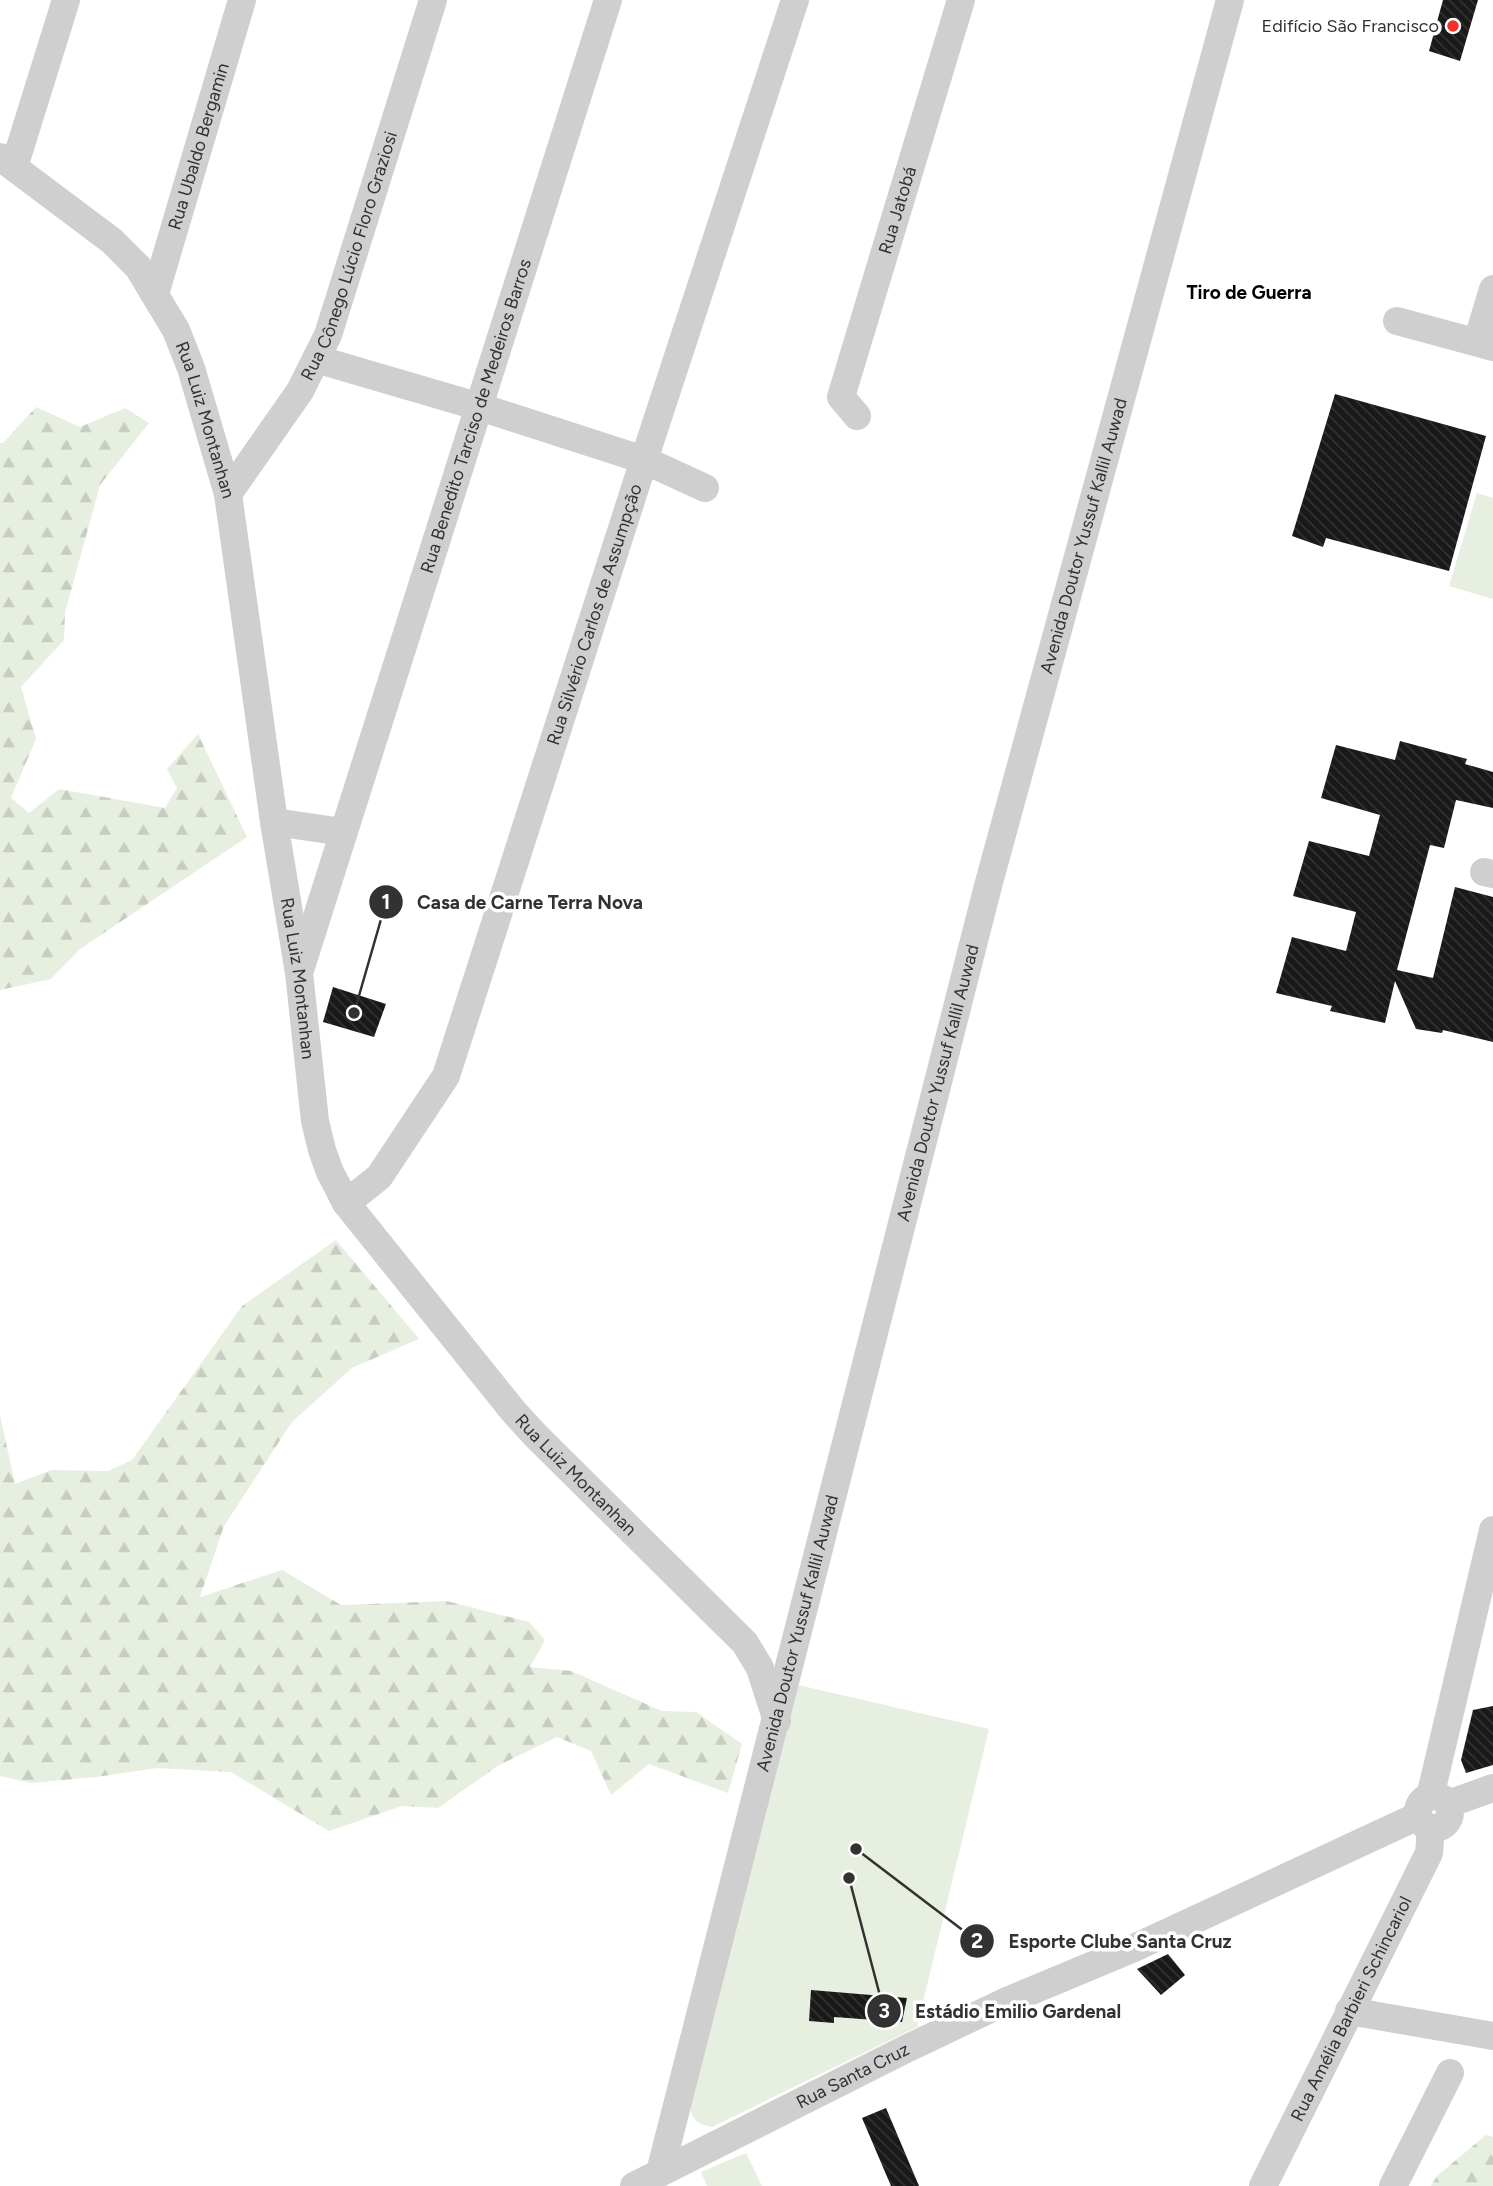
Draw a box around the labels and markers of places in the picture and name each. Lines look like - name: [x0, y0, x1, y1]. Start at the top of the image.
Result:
- place label: Edifício São Francisco: [1262, 15, 1439, 37]
- marker: Edifício São Francisco: [1445, 18, 1461, 34]
- callout: Casa de Carne Terra Nova: [369, 882, 657, 922]
- callout: Esporte Clube Santa Cruz: [959, 1921, 1246, 1961]
- callout: Estádio Emilio Gardenal: [866, 1991, 1136, 2031]

